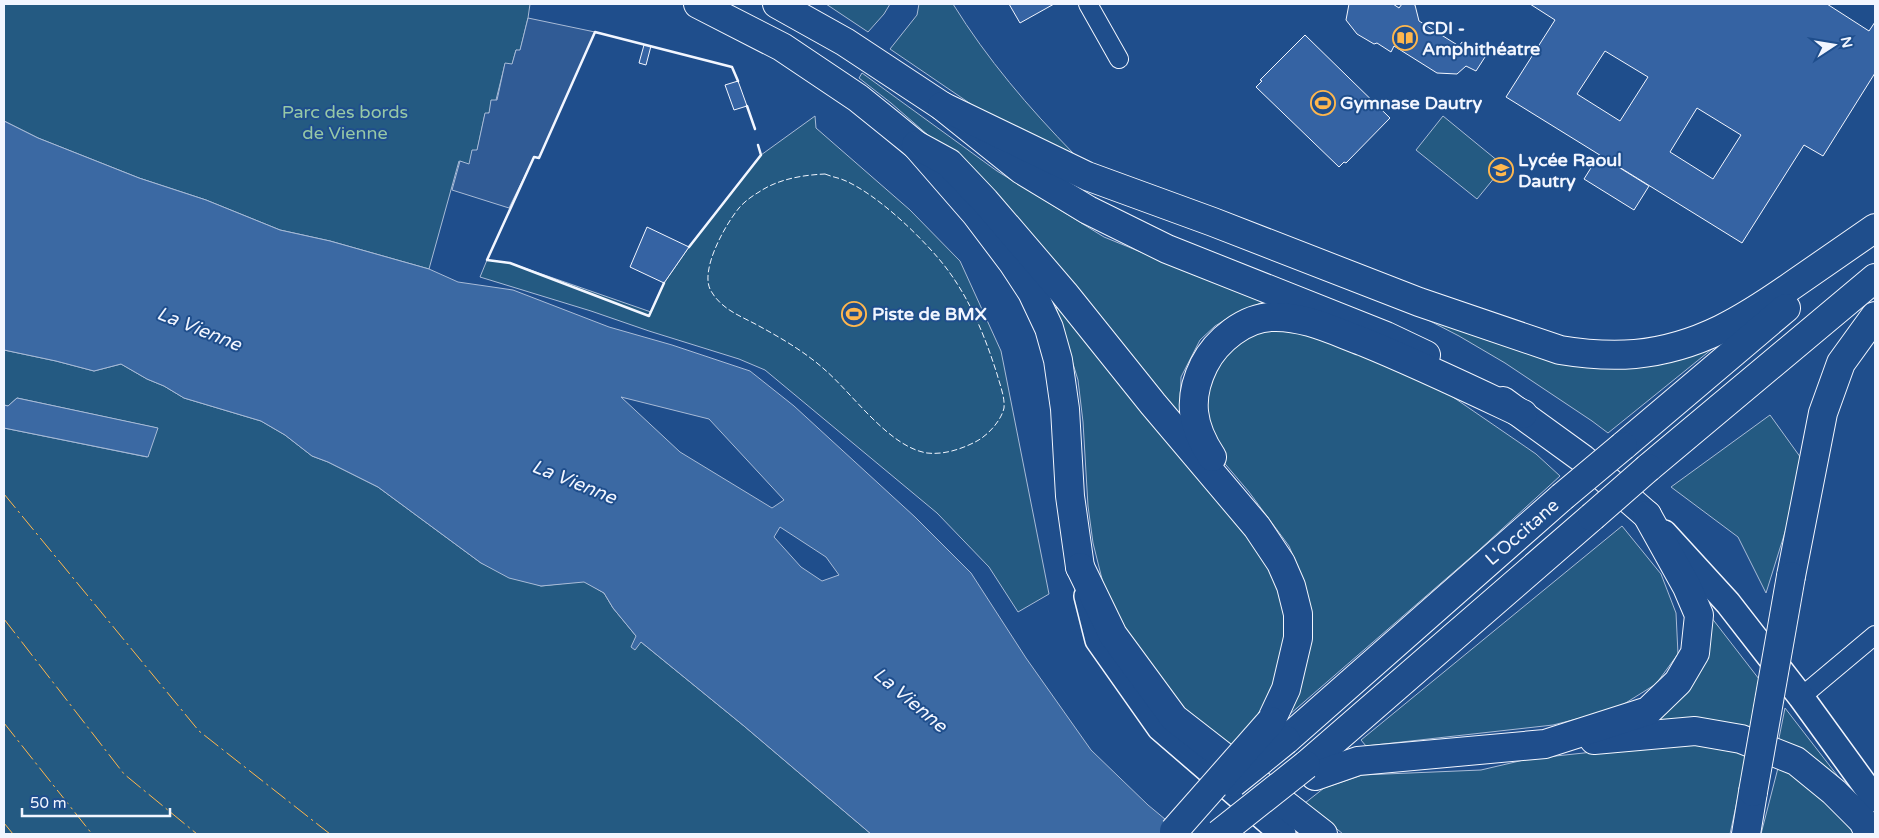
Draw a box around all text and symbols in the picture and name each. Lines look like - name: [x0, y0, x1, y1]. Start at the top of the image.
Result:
- place label: CDI - Amphithéatre: [1422, 17, 1540, 60]
- north arrow: [1809, 20, 1859, 70]
- library icon: CDI - Amphithéatre: [1392, 25, 1418, 51]
- text: N: [1837, 35, 1856, 50]
- sports icon: Gymnase Dautry: [1310, 90, 1336, 116]
- place label: Gymnase Dautry: [1340, 92, 1483, 114]
- park label: Parc des bords de Vienne: [282, 101, 408, 144]
- place label: Lycée Raoul Dautry: [1518, 149, 1622, 192]
- school or university icon: Lycée Raoul Dautry: [1488, 157, 1514, 183]
- sports icon: Piste de BMX: [841, 301, 867, 327]
- water label: La Vienne: [154, 302, 246, 356]
- place label: Piste de BMX: [872, 303, 987, 325]
- water label: La Vienne: [529, 455, 621, 509]
- street label: L'Occitane: [1481, 494, 1563, 570]
- water label: La Vienne: [869, 663, 952, 738]
- scale bar: [22, 786, 170, 818]
- text: 50 m: [30, 794, 67, 812]

